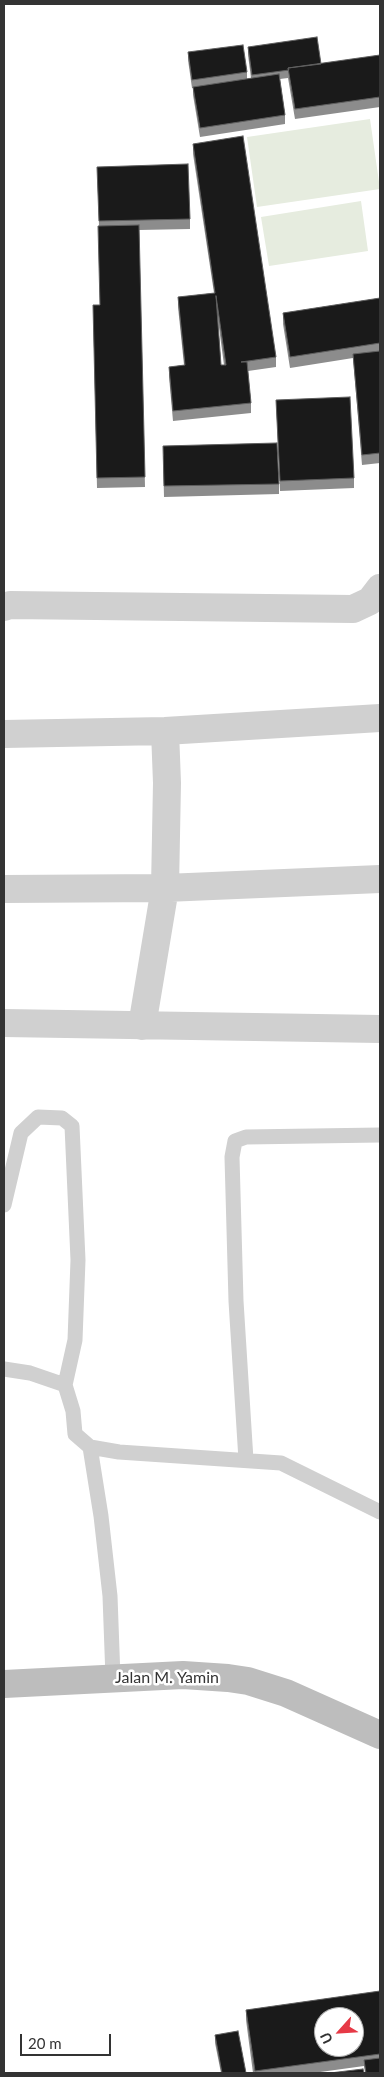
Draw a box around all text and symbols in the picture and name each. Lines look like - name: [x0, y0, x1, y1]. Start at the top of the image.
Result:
- street label: Jalan M. Yamin: [115, 1668, 219, 1688]
- north arrow: [314, 2007, 364, 2057]
- scale bar: [22, 2024, 114, 2056]
- text: U: [316, 2030, 336, 2047]
- text: 20 m: [28, 2034, 62, 2052]

